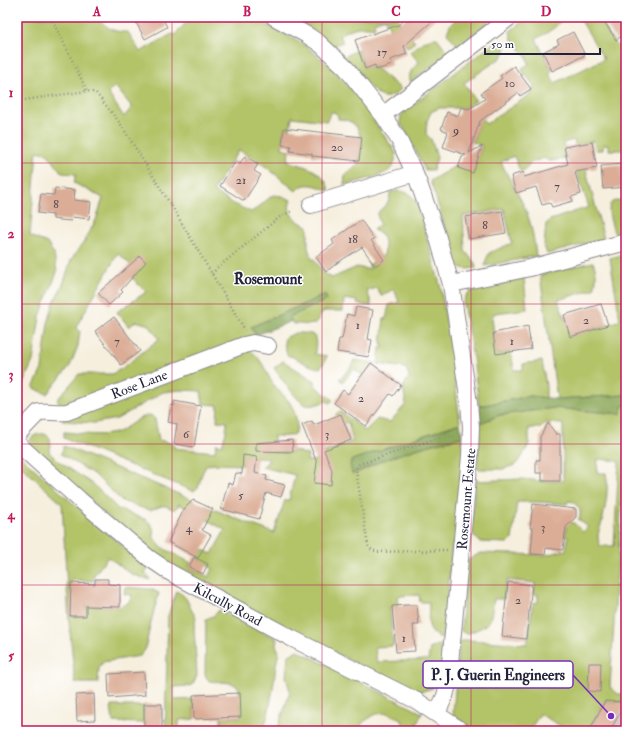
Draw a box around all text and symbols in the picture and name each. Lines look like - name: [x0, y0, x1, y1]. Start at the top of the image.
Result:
- text: A: [92, 4, 102, 20]
- text: B: [243, 4, 251, 20]
- text: C: [391, 4, 401, 20]
- text: D: [541, 4, 552, 20]
- scale bar: [485, 30, 600, 56]
- text: 50 m: [491, 37, 515, 52]
- house number: 17: [377, 45, 387, 60]
- house number: 10: [505, 76, 515, 91]
- text: 1: [9, 85, 14, 101]
- house number: 9: [452, 123, 459, 138]
- house number: 20: [331, 140, 343, 155]
- house number: 21: [236, 173, 246, 188]
- house number: 7: [554, 179, 560, 194]
- house number: 8: [53, 197, 59, 212]
- house number: 8: [482, 218, 488, 233]
- text: 2: [8, 226, 15, 242]
- house number: 18: [348, 232, 358, 247]
- district label: Rosemount: [234, 270, 302, 289]
- house number: 2: [583, 313, 589, 328]
- house number: 1: [356, 318, 360, 333]
- house number: 7: [114, 334, 120, 349]
- house number: 1: [510, 334, 514, 349]
- street label: Rose Lane: [109, 366, 170, 403]
- text: 3: [9, 367, 14, 383]
- house number: 2: [358, 391, 364, 406]
- house number: 6: [183, 427, 190, 442]
- house number: 3: [325, 427, 329, 442]
- street label: Rosemount Estate: [454, 447, 479, 551]
- house number: 5: [238, 488, 244, 503]
- text: 4: [6, 507, 15, 523]
- house number: 3: [541, 520, 545, 535]
- house number: 4: [186, 521, 193, 536]
- street label: Kilcully Road: [190, 579, 265, 631]
- house number: 2: [515, 593, 521, 608]
- house number: 1: [402, 631, 406, 646]
- text: 5: [8, 648, 14, 664]
- callout: P. J. Guerin Engineers: [423, 661, 573, 688]
- text: P. J. Guerin Engineers: [431, 666, 565, 686]

